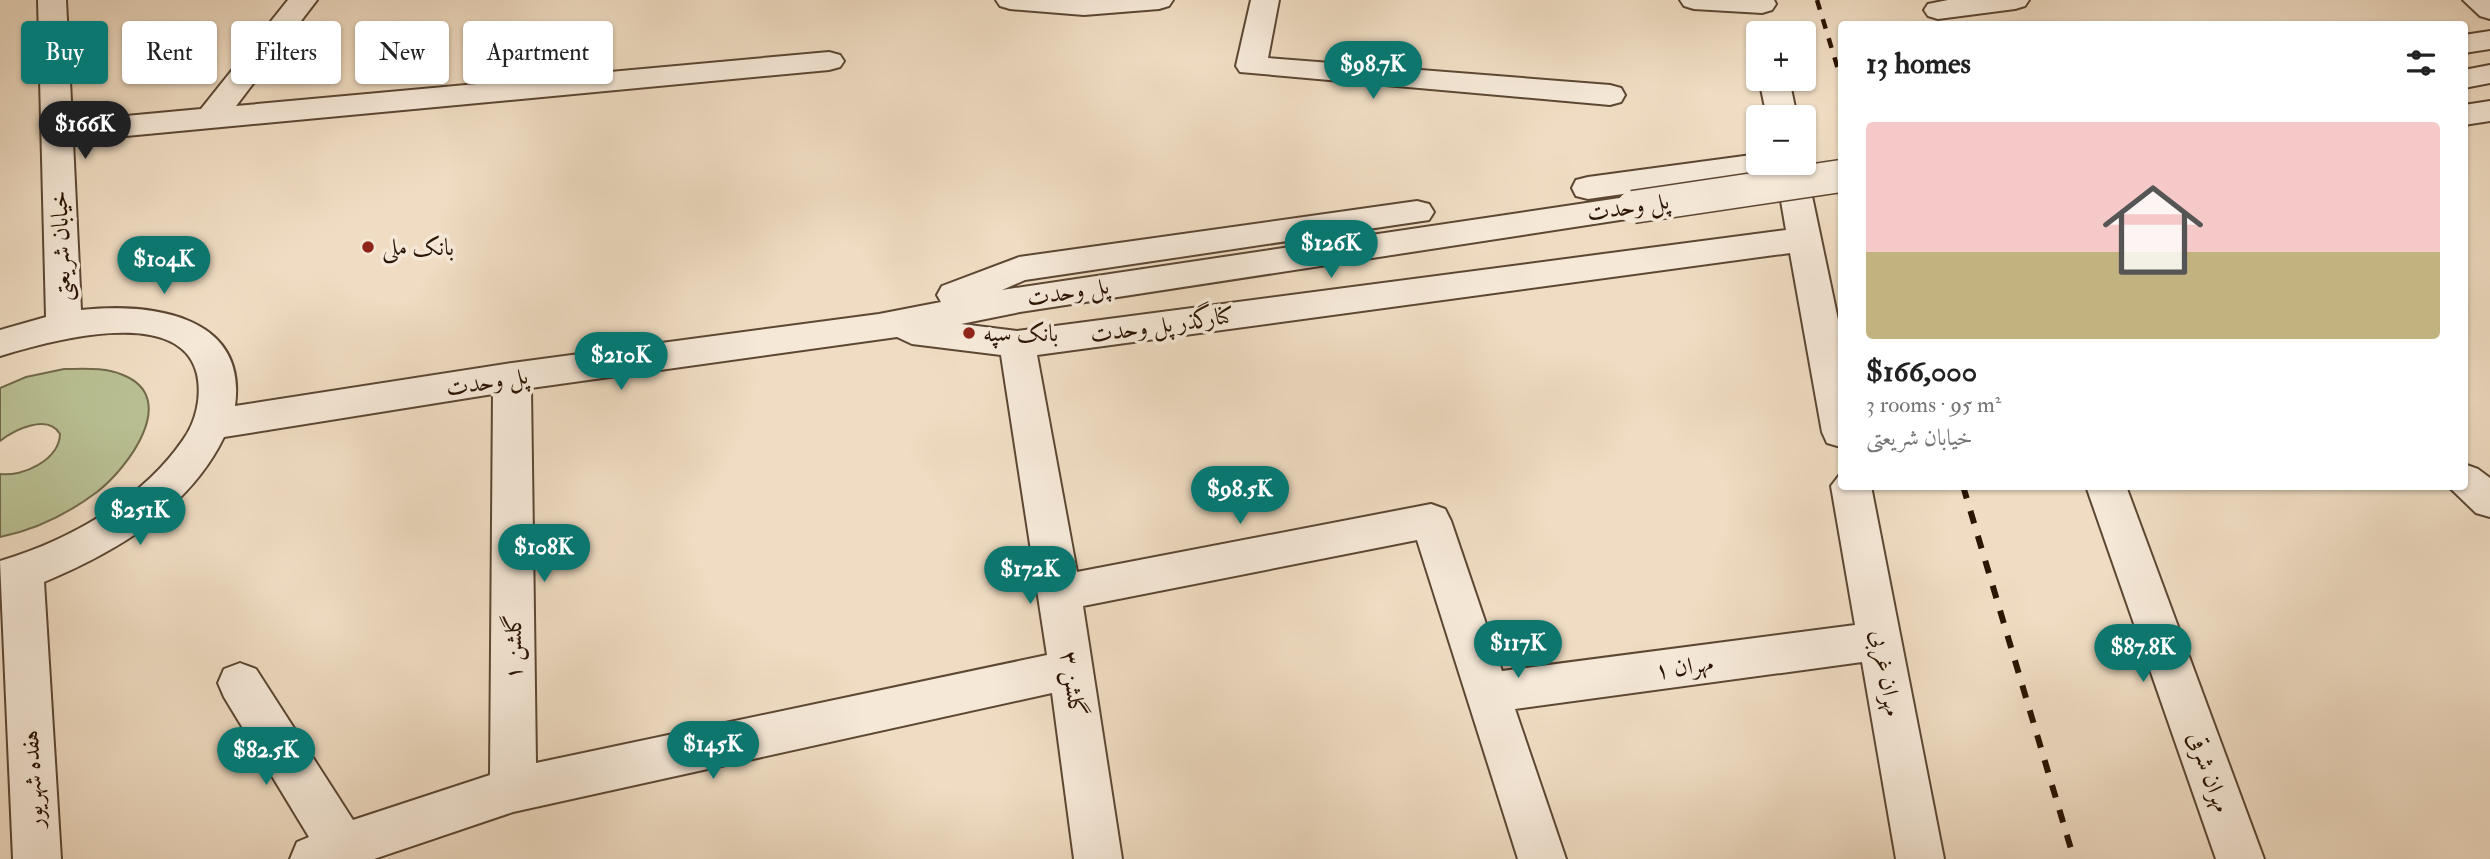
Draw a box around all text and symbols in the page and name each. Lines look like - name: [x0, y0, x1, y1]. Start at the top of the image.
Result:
- chip: Buy: [21, 21, 108, 84]
- chip: Rent: [122, 21, 217, 84]
- chip: Filters: [231, 21, 341, 84]
- chip: New: [355, 21, 449, 84]
- chip: Apartment: [463, 21, 613, 84]
- map controls: [1746, 21, 1816, 175]
- button: +: [1746, 21, 1816, 91]
- pin: $98.7K: [1316, 42, 1430, 101]
- icon: filters: [2402, 44, 2440, 82]
- text: 13 homes: [1866, 45, 1971, 82]
- text: $98.7K: [1340, 49, 1406, 78]
- pin: $166K: [36, 102, 134, 161]
- button: −: [1746, 105, 1816, 175]
- text: $166K: [55, 109, 115, 138]
- icon: home: [2090, 167, 2216, 293]
- street label: پل وحدت: [1585, 185, 1673, 230]
- street label: خیابان شریعتی: [44, 190, 79, 302]
- pin: $126K: [1282, 220, 1380, 280]
- text: $126K: [1301, 228, 1361, 257]
- place label: بانک ملی: [382, 232, 454, 264]
- pin: $104K: [115, 236, 213, 296]
- marker: بانک ملی: [360, 239, 376, 255]
- text: $104K: [133, 244, 195, 273]
- street label: پل وحدت: [1025, 270, 1113, 315]
- street label: کنارگذر پل وحدت: [1088, 298, 1236, 351]
- place label: بانک سپه: [983, 318, 1058, 349]
- marker: بانک سپه: [961, 325, 977, 341]
- pin: $210K: [572, 332, 670, 392]
- text: $210K: [591, 340, 651, 369]
- text: $166,000: [1866, 353, 1977, 390]
- street label: پل وحدت: [444, 360, 532, 405]
- text: 3 rooms · 95 m²: [1866, 390, 2001, 419]
- text: خیابان شریعتی: [1866, 423, 1973, 452]
- pin: $98.5K: [1183, 466, 1297, 526]
- text: $98.5K: [1207, 474, 1273, 503]
- pin: $251K: [91, 488, 189, 547]
- text: $251K: [110, 495, 170, 524]
- pin: $108K: [495, 524, 593, 584]
- text: $108K: [514, 532, 574, 561]
- pin: $172K: [981, 546, 1079, 606]
- text: $172K: [1000, 554, 1060, 583]
- street label: گلشن ۱: [498, 614, 529, 680]
- pin: $117K: [1469, 620, 1567, 680]
- pin: $87.8K: [2086, 624, 2200, 684]
- street label: مهران غربی: [1862, 627, 1909, 719]
- text: $117K: [1490, 628, 1546, 657]
- text: $87.8K: [2110, 632, 2176, 661]
- street label: مهران ۱: [1653, 648, 1715, 686]
- street label: گلشن ۳: [1053, 649, 1093, 719]
- pin: $145K: [664, 722, 762, 781]
- street label: مهران شرقی: [2180, 727, 2238, 817]
- pin: $82.5K: [209, 728, 323, 787]
- street label: هفده شهریور: [15, 729, 51, 831]
- text: $145K: [683, 729, 743, 758]
- text: $82.5K: [233, 735, 299, 764]

